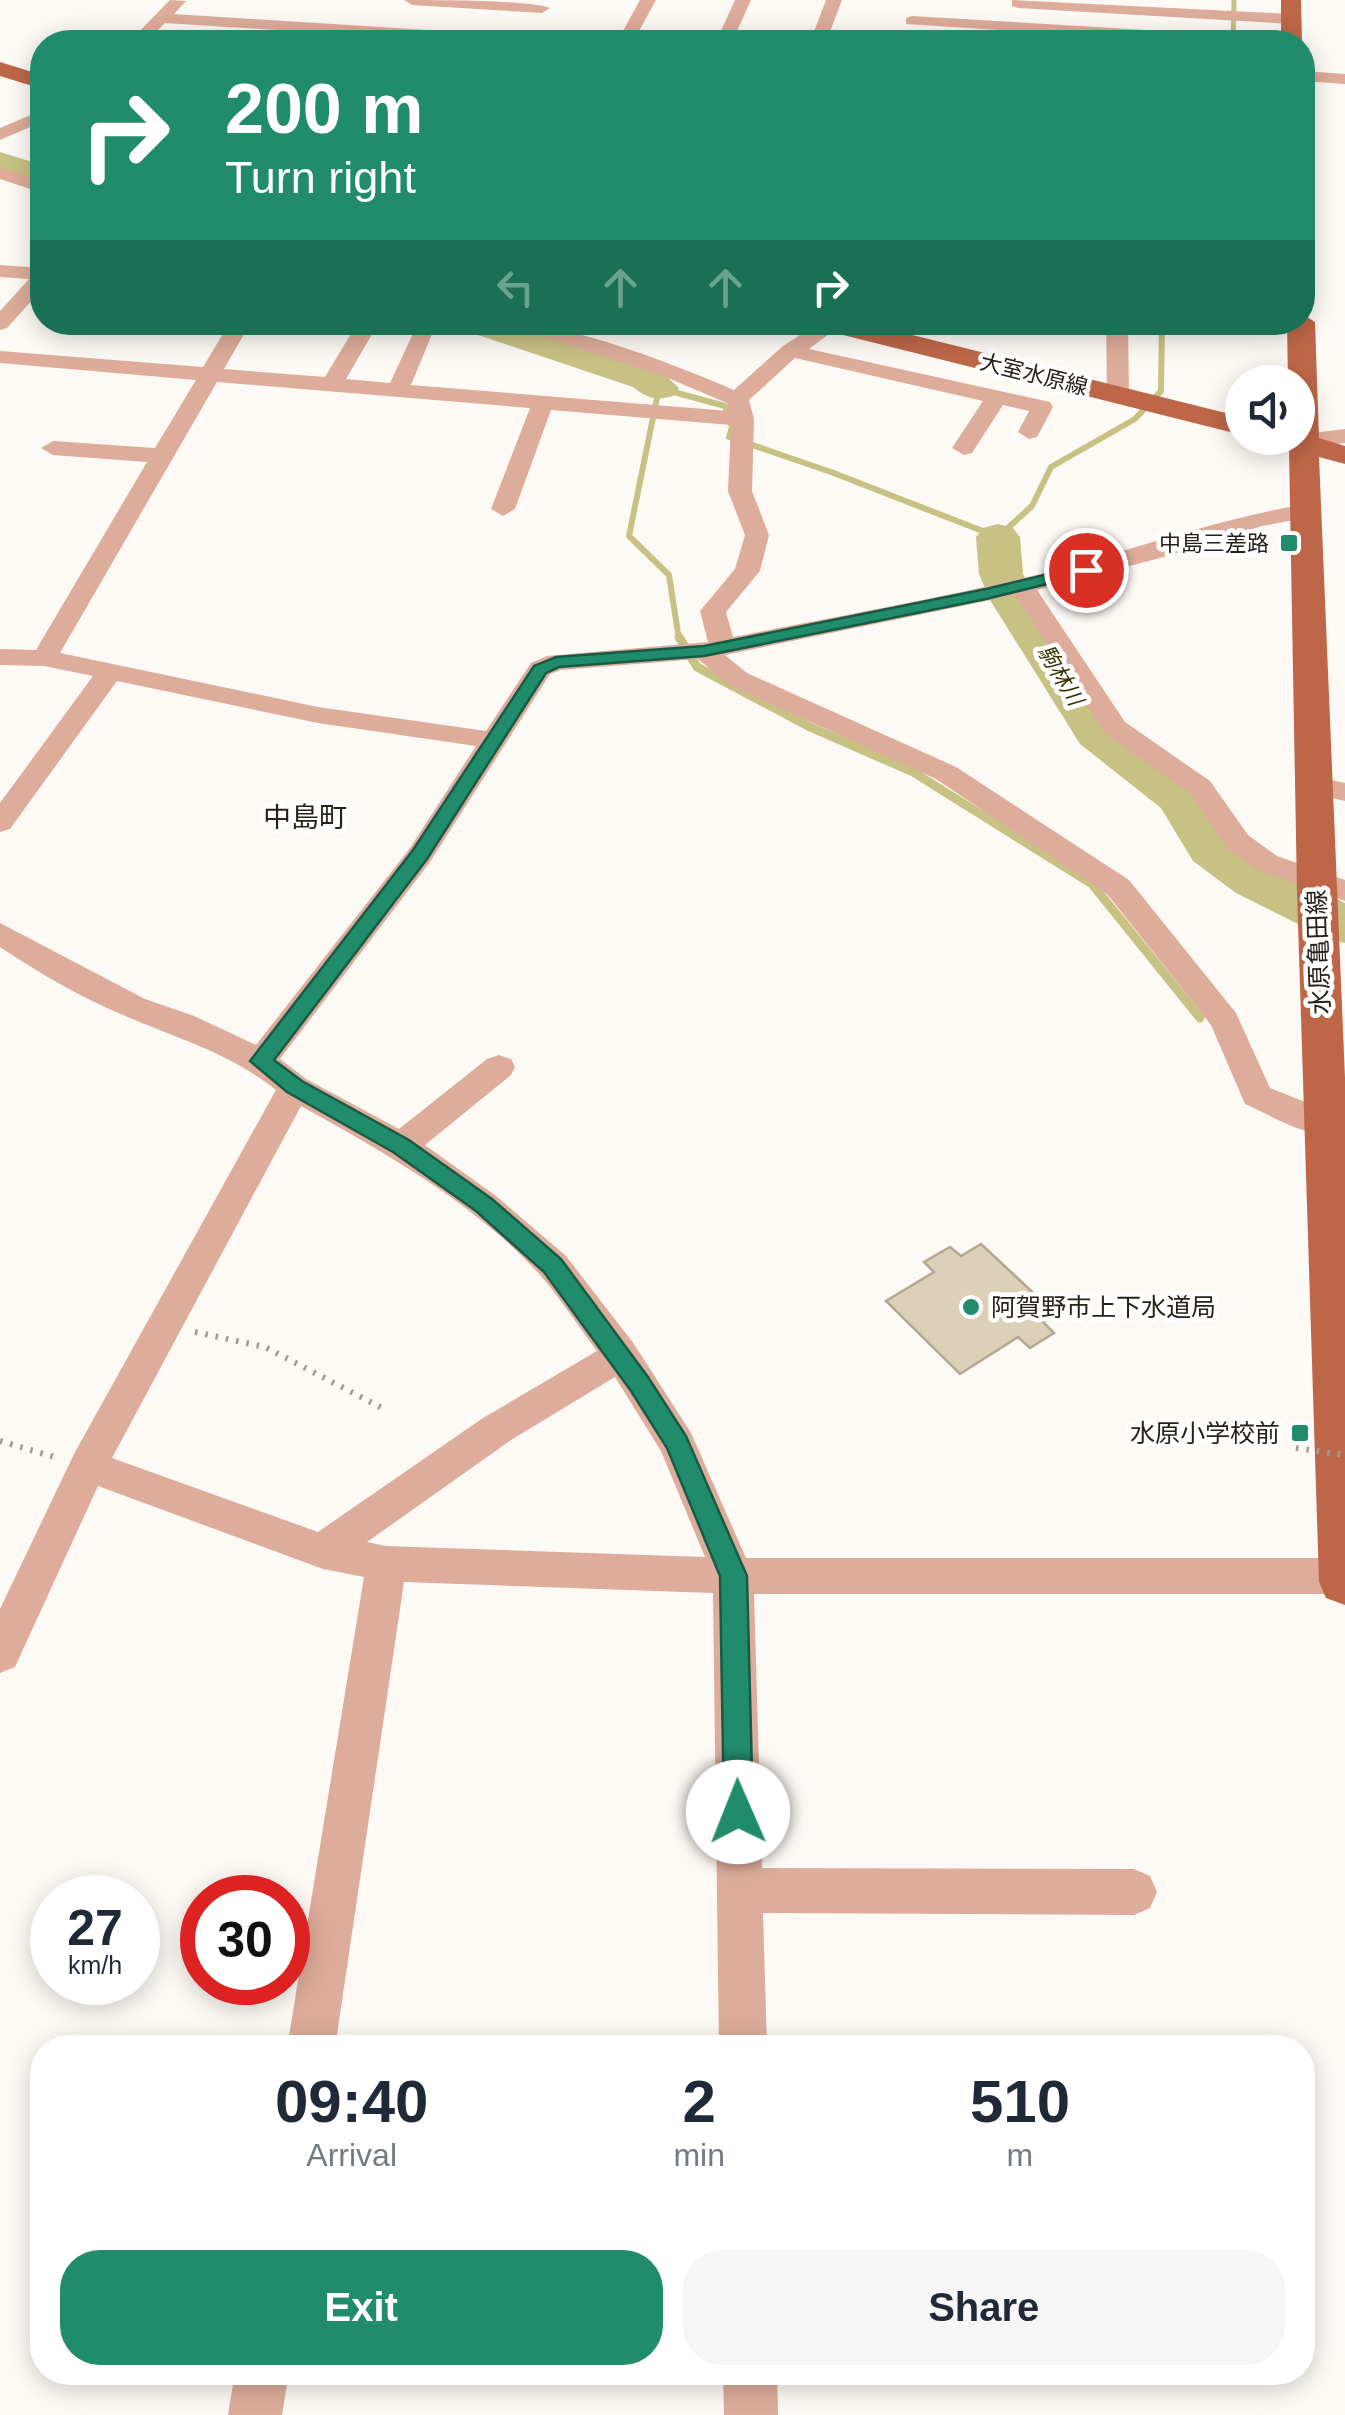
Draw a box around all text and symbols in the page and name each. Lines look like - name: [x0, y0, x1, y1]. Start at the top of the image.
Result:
- icon: right: [60, 70, 190, 200]
- text: 200 m: [225, 70, 423, 148]
- text: Turn right: [225, 152, 416, 203]
- icon: left: [488, 260, 543, 315]
- icon: ahead: [593, 260, 648, 315]
- icon: ahead: [698, 260, 753, 315]
- icon: right: [803, 260, 858, 315]
- street label: 大室水原線: [977, 349, 1090, 400]
- map controls: [1225, 365, 1315, 455]
- button: sound: [1225, 365, 1315, 455]
- pin: [1044, 528, 1129, 613]
- place label: 中島三差路: [1159, 531, 1269, 556]
- marker: 中島三差路: [1278, 532, 1300, 554]
- icon: arrive: [1059, 543, 1114, 598]
- water label: 駒林川: [1033, 641, 1089, 712]
- district label: 中島町: [263, 802, 347, 833]
- street label: 水原亀田線: [1302, 889, 1334, 1015]
- place label: 阿賀野市上下水道局: [991, 1293, 1216, 1321]
- marker: 阿賀野市上下水道局: [960, 1296, 982, 1318]
- place label: 水原小学校前: [1130, 1419, 1280, 1447]
- marker: 水原小学校前: [1289, 1422, 1311, 1444]
- position arrow: [686, 1760, 790, 1864]
- speed limit sign: 30: [180, 1875, 310, 2005]
- text: 27: [67, 1900, 123, 1956]
- text: km/h: [68, 1951, 122, 1979]
- text: 09:40: [275, 2068, 428, 2135]
- text: 2: [682, 2068, 716, 2135]
- text: 510: [970, 2068, 1070, 2135]
- text: Arrival: [306, 2137, 397, 2173]
- text: min: [673, 2137, 725, 2173]
- text: m: [1007, 2137, 1033, 2173]
- button: Exit: [60, 2250, 663, 2365]
- button: Share: [683, 2250, 1285, 2365]

